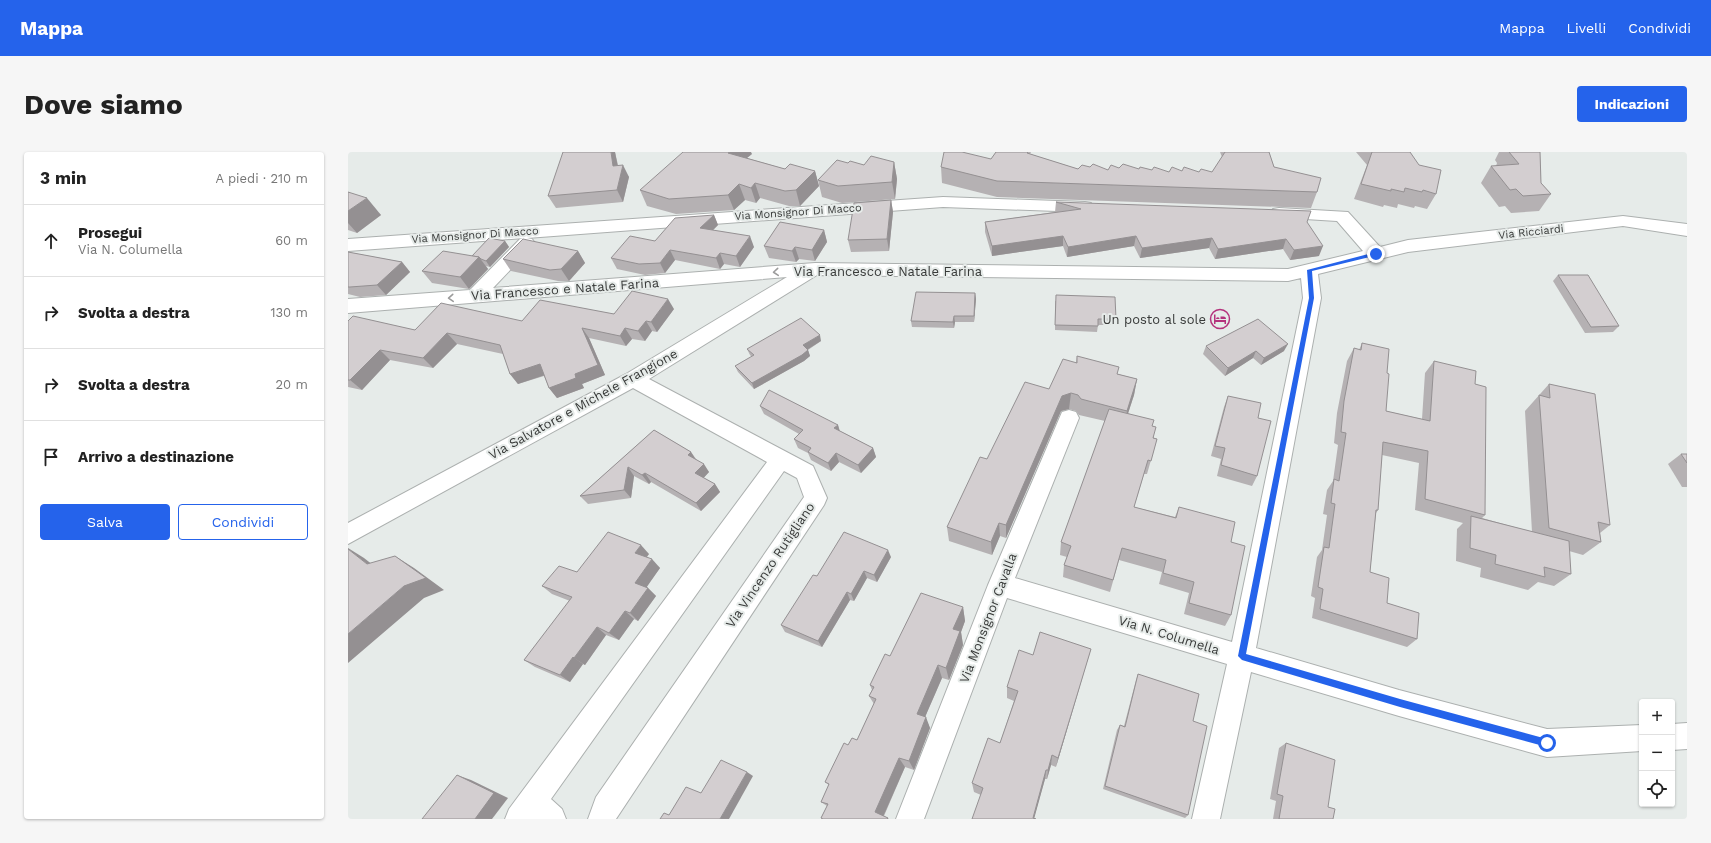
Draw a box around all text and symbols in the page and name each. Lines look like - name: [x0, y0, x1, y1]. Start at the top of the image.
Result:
- text: Mappa: [20, 17, 83, 40]
- text: Mappa: [1499, 20, 1545, 36]
- text: Livelli: [1567, 20, 1606, 36]
- text: Condividi: [1628, 20, 1691, 36]
- button: Indicazioni: [1577, 86, 1687, 122]
- text: Dove siamo: [24, 88, 183, 121]
- text: 3 min: [40, 168, 86, 188]
- text: A piedi · 210 m: [215, 171, 308, 186]
- street label: Via Monsignor Di Macco: [734, 201, 862, 223]
- street label: Via Ricciardi: [1498, 222, 1564, 242]
- text: Prosegui: [78, 224, 142, 242]
- street label: Via Monsignor Di Macco: [411, 224, 539, 246]
- icon: ahead: [40, 230, 62, 252]
- text: 60 m: [275, 233, 308, 248]
- text: Via N. Columella: [78, 242, 183, 257]
- route end: [1367, 245, 1385, 263]
- street label: Via Francesco e Natale Farina: [794, 264, 983, 279]
- one-way arrow: [773, 267, 779, 276]
- street label: Via Francesco e Natale Farina: [470, 275, 660, 303]
- one-way arrow: [448, 293, 454, 302]
- icon: right: [40, 302, 62, 324]
- text: Svolta a destra: [78, 304, 190, 322]
- text: 130 m: [270, 305, 308, 320]
- hotel icon: Un posto al sole: [1209, 308, 1231, 330]
- place label: Un posto al sole: [1102, 312, 1206, 327]
- street label: Via Salvatore e Michele Frangione: [486, 346, 680, 462]
- icon: right: [40, 374, 62, 396]
- text: Svolta a destra: [78, 376, 190, 394]
- text: 20 m: [276, 377, 308, 392]
- icon: arrive: [40, 446, 62, 468]
- text: Arrivo a destinazione: [78, 448, 234, 466]
- street label: Via Vincenzo Rutigliano: [722, 499, 818, 630]
- button: Salva: [40, 504, 170, 540]
- button: Condividi: [178, 504, 308, 540]
- street label: Via Monsignor Cavalla: [956, 550, 1020, 685]
- street label: Via N. Columella: [1117, 613, 1222, 658]
- map controls: [1639, 699, 1675, 807]
- button: +: [1639, 699, 1675, 735]
- route start: [1538, 734, 1556, 752]
- button: −: [1639, 735, 1675, 771]
- button: locate: [1639, 771, 1675, 807]

